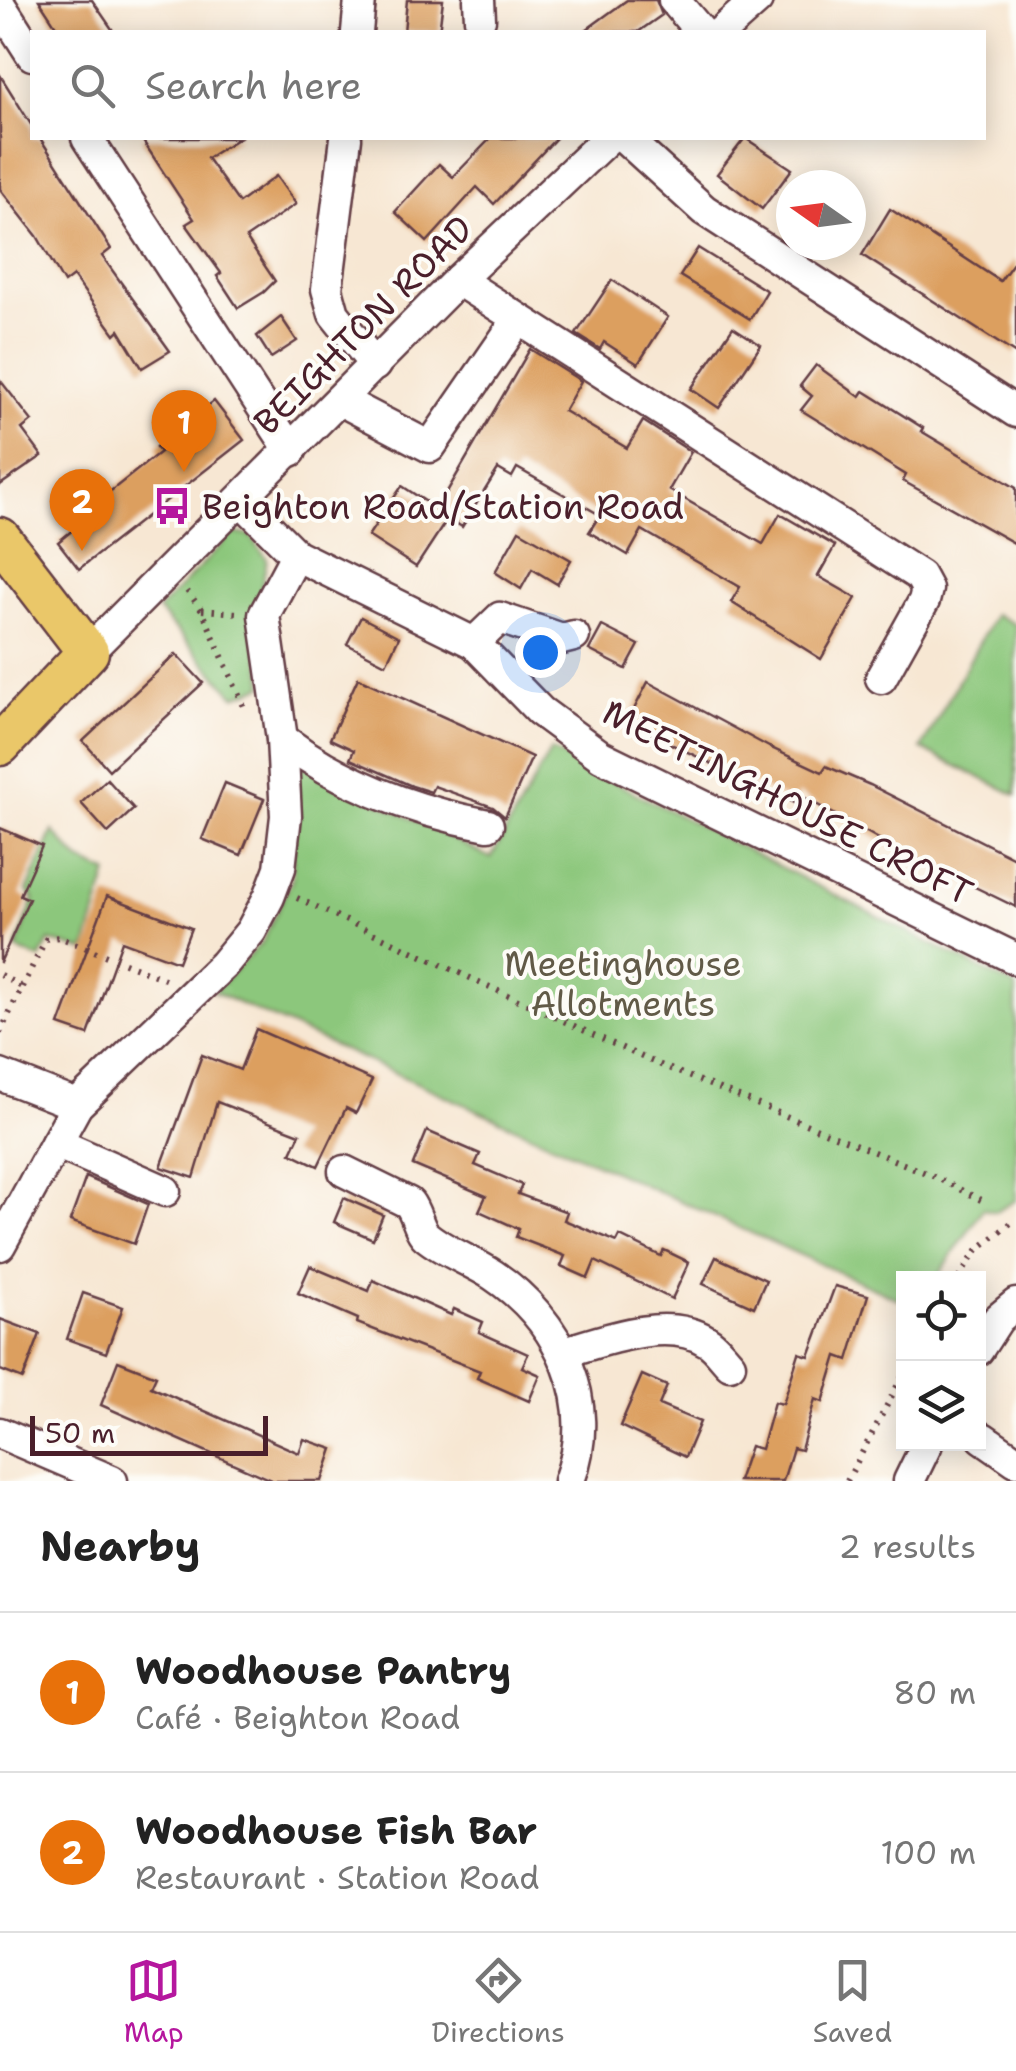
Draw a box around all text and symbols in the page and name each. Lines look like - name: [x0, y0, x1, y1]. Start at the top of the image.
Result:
- search box: [30, 30, 986, 140]
- icon: search: [65, 58, 120, 113]
- text: Search here: [145, 60, 362, 111]
- north arrow: [776, 170, 866, 260]
- street label: BEIGHTON ROAD: [243, 205, 483, 445]
- pin: 1: [152, 390, 216, 472]
- pin: 2: [49, 468, 114, 551]
- place label: Beighton Road/Station Road: [202, 483, 684, 530]
- bus stop icon: Beighton Road/Station Road: [151, 485, 193, 527]
- your location: [515, 627, 566, 678]
- street label: MEETINGHOUSE CROFT: [595, 688, 981, 916]
- park label: Meetinghouse Allotments: [504, 940, 742, 1027]
- map controls: [896, 1271, 986, 1451]
- button: locate: [896, 1271, 986, 1361]
- button: layers: [896, 1361, 986, 1451]
- scale bar: [30, 1411, 268, 1456]
- text: 50 m: [45, 1414, 115, 1452]
- text: Nearby: [40, 1518, 200, 1574]
- text: 2 results: [839, 1525, 976, 1568]
- text: Woodhouse Pantry: [135, 1645, 511, 1696]
- text: 1: [65, 1671, 80, 1714]
- text: 80 m: [893, 1671, 976, 1714]
- text: Café · Beighton Road: [135, 1696, 460, 1739]
- text: Woodhouse Fish Bar: [135, 1805, 537, 1856]
- text: 2: [61, 1831, 84, 1874]
- text: 100 m: [880, 1831, 976, 1874]
- text: Restaurant · Station Road: [135, 1856, 539, 1899]
- tab: Map: [124, 1953, 184, 2051]
- tab: Directions: [431, 1953, 565, 2051]
- tab: Saved: [813, 1953, 892, 2051]

